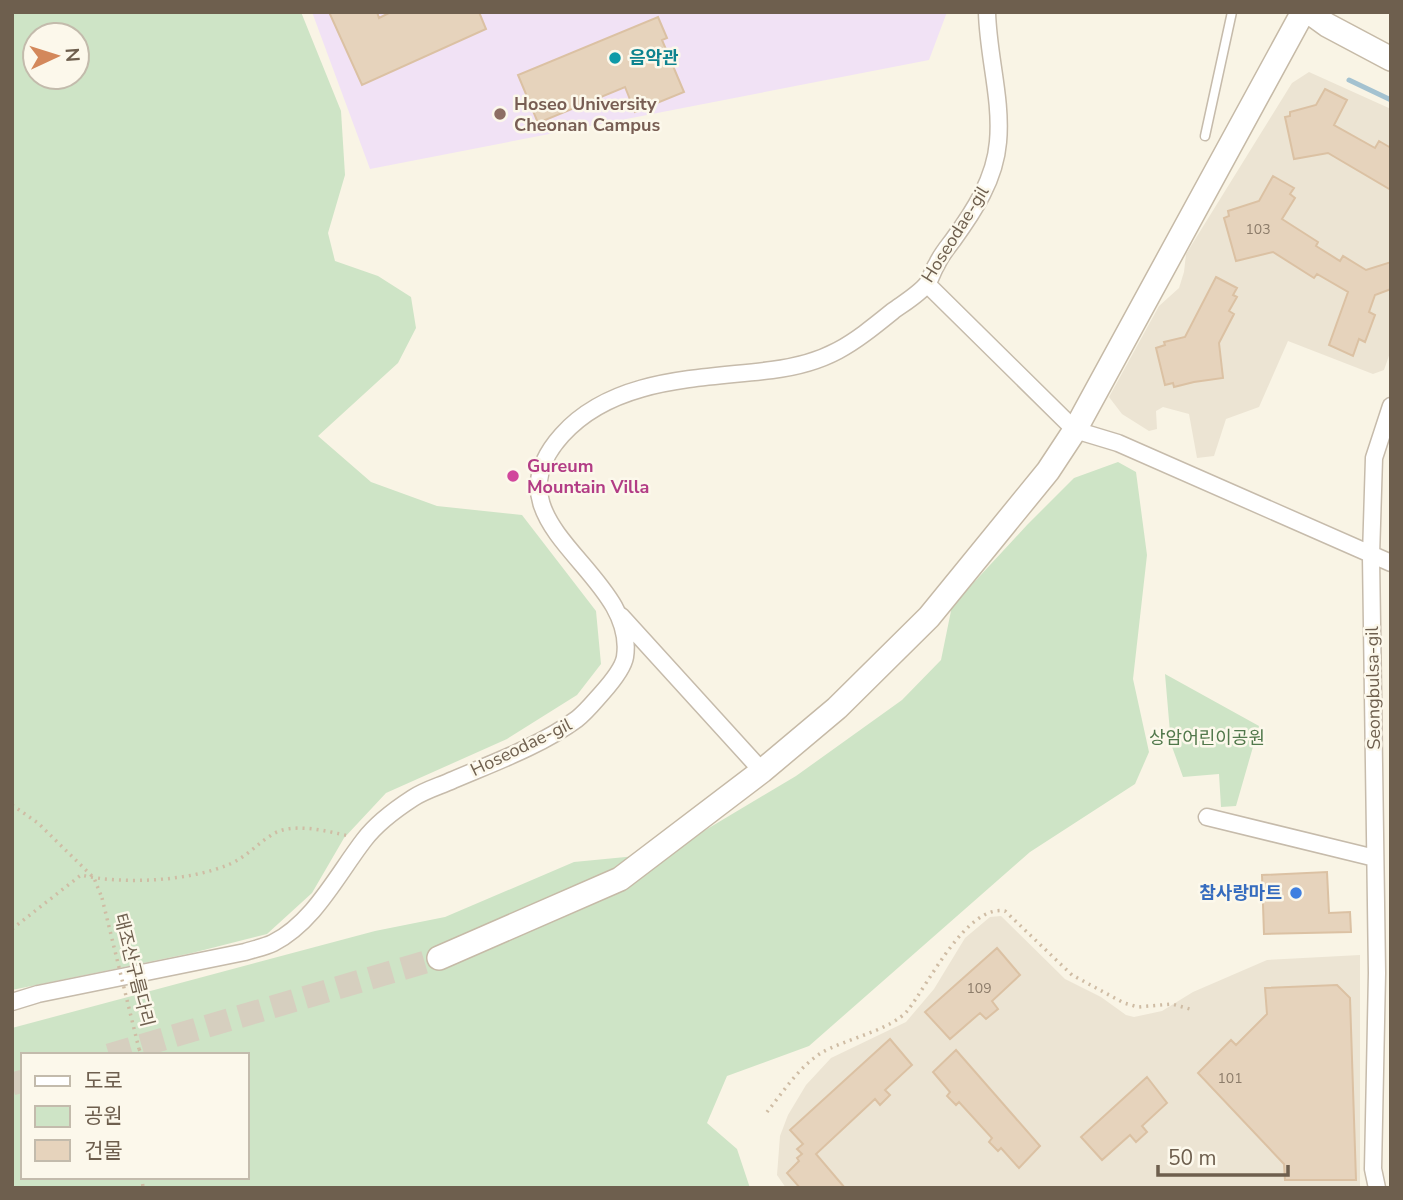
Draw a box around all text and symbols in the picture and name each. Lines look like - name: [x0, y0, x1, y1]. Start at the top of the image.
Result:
- north arrow: [21, 21, 91, 91]
- place label: 음악관: [629, 46, 679, 70]
- text: N: [58, 47, 85, 63]
- marker: 음악관: [607, 50, 623, 66]
- place label: Hoseo University Cheonan Campus: [514, 92, 660, 137]
- marker: Hoseo University Cheonan Campus: [492, 106, 508, 122]
- street label: Hoseodae-gil: [916, 181, 995, 287]
- house number: 103: [1245, 220, 1271, 239]
- place label: Gureum Mountain Villa: [527, 454, 649, 499]
- marker: Gureum Mountain Villa: [505, 468, 521, 484]
- street label: Seongbulsa-gil: [1360, 625, 1386, 750]
- street label: Hoseodae-gil: [466, 712, 576, 782]
- park label: 상암어린이공원: [1149, 726, 1265, 750]
- place label: 참사랑마트: [1199, 881, 1282, 905]
- marker: 참사랑마트: [1288, 885, 1304, 901]
- street label: 태조산구름다리: [108, 911, 160, 1029]
- house number: 109: [966, 979, 992, 998]
- legend: [21, 1053, 248, 1179]
- text: 도로: [84, 1067, 123, 1095]
- house number: 101: [1217, 1069, 1243, 1088]
- text: 공원: [84, 1102, 123, 1130]
- scale bar: [1158, 1134, 1288, 1178]
- text: 건물: [84, 1137, 123, 1165]
- text: 50 m: [1168, 1144, 1217, 1172]

